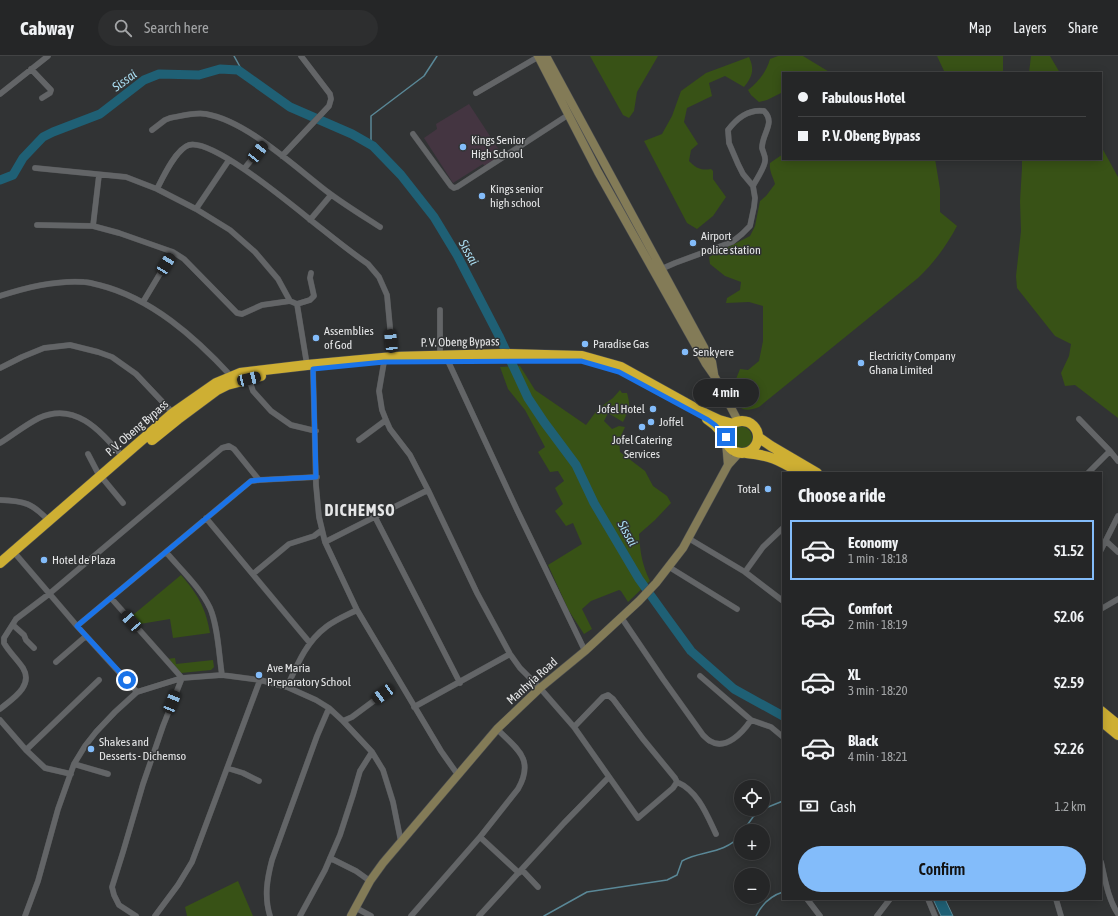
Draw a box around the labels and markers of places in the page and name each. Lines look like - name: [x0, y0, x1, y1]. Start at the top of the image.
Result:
- place label: Kings Senior High School: [471, 133, 525, 161]
- marker: Kings Senior High School: [458, 142, 468, 152]
- place label: Kings senior high school: [490, 182, 543, 210]
- marker: Kings senior high school: [477, 191, 487, 201]
- place label: Airport police station: [701, 229, 761, 257]
- marker: Airport police station: [688, 238, 698, 248]
- place label: Assemblies of God: [324, 324, 374, 352]
- marker: Assemblies of God: [311, 333, 321, 343]
- place label: Paradise Gas: [593, 337, 649, 351]
- marker: Paradise Gas: [580, 339, 590, 349]
- place label: Senkyere: [693, 345, 734, 359]
- marker: Senkyere: [680, 347, 690, 357]
- place label: Electricity Company Ghana Limited: [869, 349, 956, 377]
- marker: Electricity Company Ghana Limited: [856, 358, 866, 368]
- place label: Jofel Hotel: [597, 402, 646, 416]
- marker: Jofel Hotel: [648, 404, 658, 414]
- place label: Joffel: [659, 415, 684, 429]
- marker: Joffel: [646, 417, 656, 427]
- marker: Jofel Catering Services: [637, 422, 647, 432]
- place label: Jofel Catering Services: [612, 433, 673, 461]
- place label: Total: [738, 482, 761, 496]
- marker: Total: [763, 484, 773, 494]
- place label: Hotel de Plaza: [52, 553, 116, 567]
- marker: Hotel de Plaza: [39, 555, 49, 565]
- place label: Ave Maria Preparatory School: [267, 661, 352, 689]
- marker: Ave Maria Preparatory School: [254, 670, 264, 680]
- place label: Shakes and Desserts - Dichemso: [99, 735, 187, 763]
- marker: Shakes and Desserts - Dichemso: [86, 744, 96, 754]

